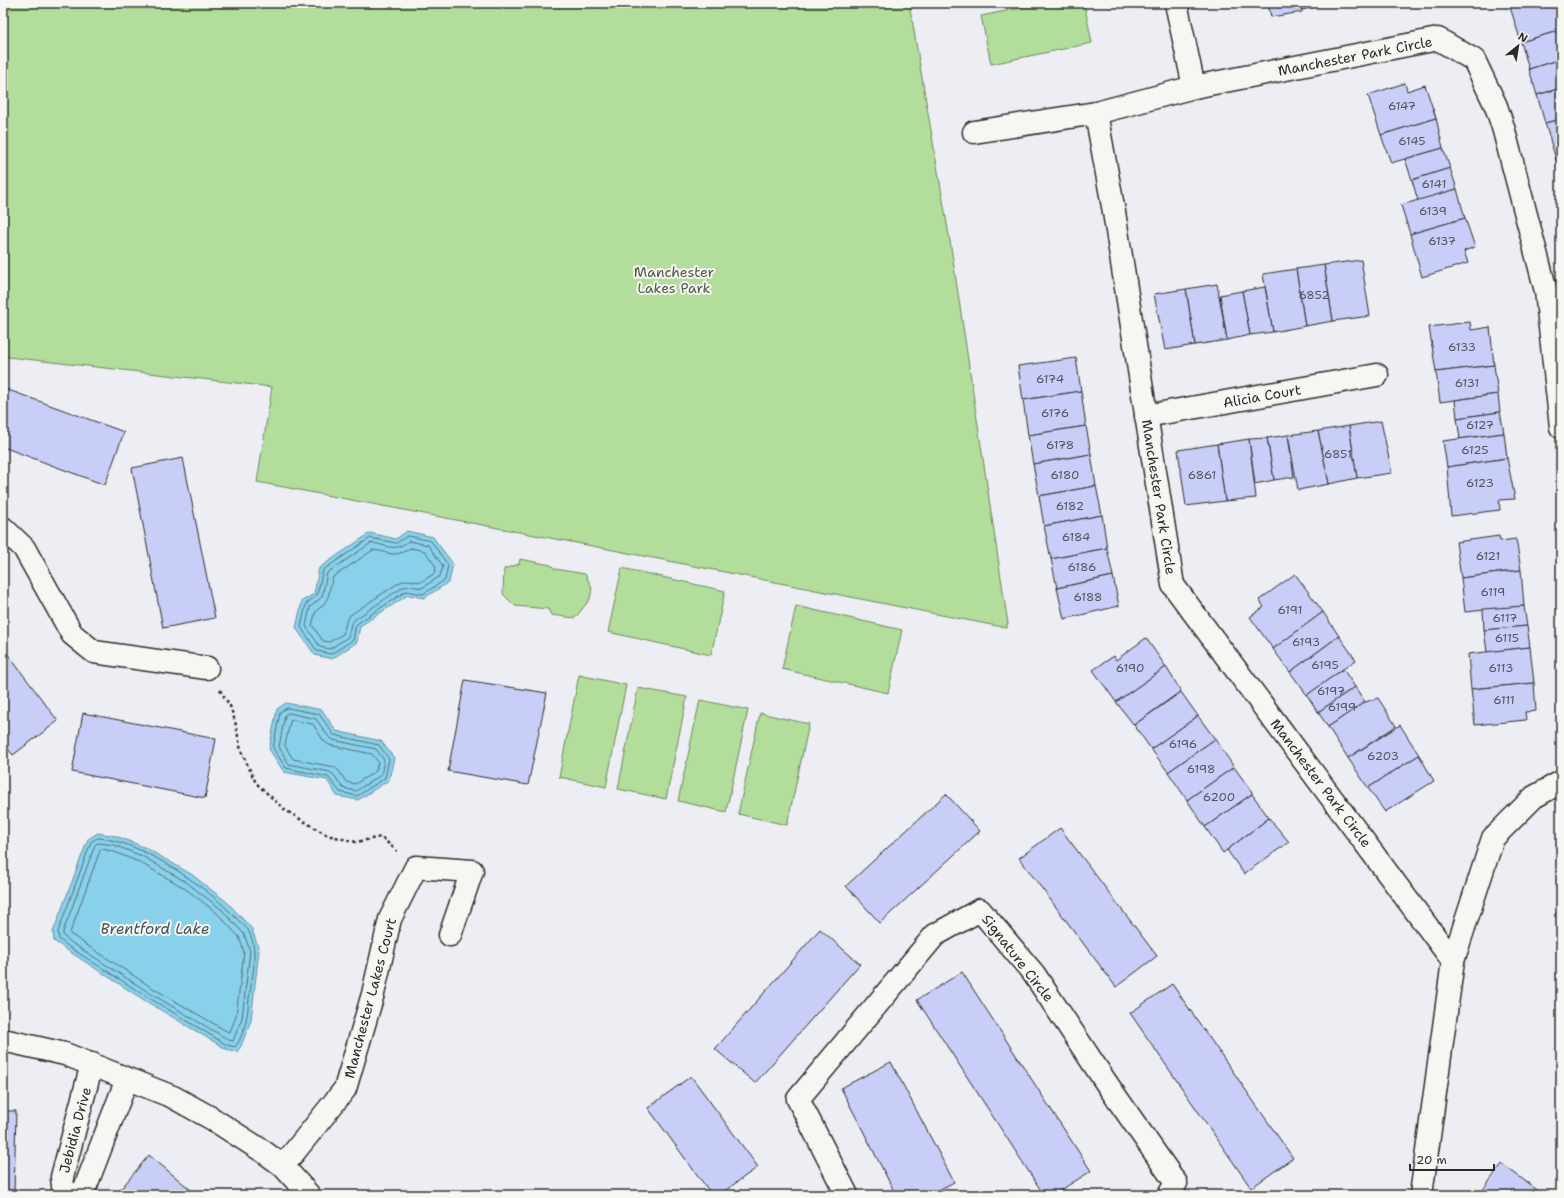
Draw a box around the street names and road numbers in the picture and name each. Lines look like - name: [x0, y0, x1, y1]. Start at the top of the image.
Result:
- street label: Manchester Park Circle: [1276, 32, 1434, 80]
- street label: Alicia Court: [1222, 380, 1302, 412]
- street label: Manchester Park Circle: [1138, 418, 1180, 576]
- street label: Manchester Park Circle: [1267, 715, 1375, 851]
- street label: Signature Circle: [978, 911, 1058, 1006]
- street label: Manchester Lakes Court: [340, 916, 400, 1080]
- street label: Jebidia Drive: [55, 1085, 95, 1175]

